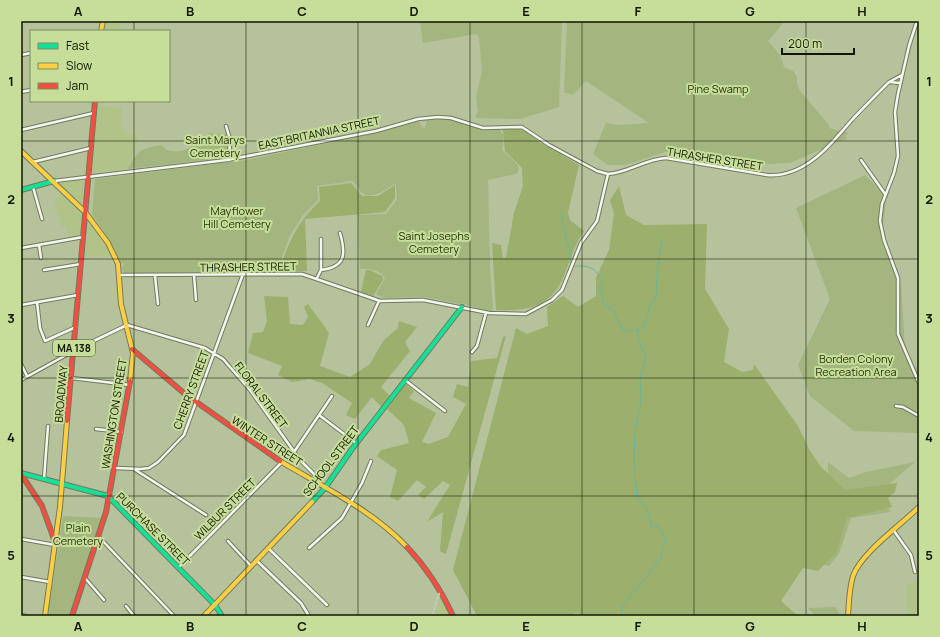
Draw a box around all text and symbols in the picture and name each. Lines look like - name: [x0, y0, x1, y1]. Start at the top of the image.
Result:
- text: A: [74, 2, 83, 20]
- text: B: [186, 2, 194, 20]
- text: C: [297, 2, 307, 20]
- text: D: [409, 2, 419, 20]
- text: E: [522, 2, 530, 20]
- text: F: [635, 2, 642, 20]
- text: G: [745, 2, 755, 20]
- text: H: [857, 2, 867, 20]
- legend: [30, 30, 170, 102]
- scale bar: [782, 30, 854, 56]
- text: 200 m: [788, 35, 822, 52]
- text: Fast: [66, 37, 90, 54]
- text: Slow: [66, 57, 92, 74]
- text: 1: [8, 72, 14, 90]
- text: 1: [926, 72, 932, 90]
- text: Jam: [66, 77, 88, 94]
- park label: Pine Swamp: [687, 81, 749, 96]
- street label: EAST BRITANNIA STREET: [257, 112, 382, 153]
- park label: Saint Marys Cemetery: [185, 132, 245, 160]
- street label: THRASHER STREET: [666, 144, 765, 174]
- text: 2: [7, 190, 15, 208]
- text: 2: [925, 190, 933, 208]
- park label: Mayflower Hill Cemetery: [203, 203, 271, 231]
- park label: Saint Josephs Cemetery: [398, 228, 470, 256]
- street label: THRASHER STREET: [199, 258, 297, 275]
- text: 3: [7, 309, 15, 327]
- text: 3: [925, 309, 933, 327]
- road number: MA 138: [53, 340, 95, 356]
- street label: CHERRY STREET: [169, 348, 212, 431]
- park label: Borden Colony Recreation Area: [815, 351, 897, 379]
- street label: WASHINGTON STREET: [97, 357, 130, 470]
- street label: FLORAL STREET: [232, 358, 292, 431]
- street label: BROADWAY: [51, 364, 71, 423]
- street label: WINTER STREET: [229, 412, 306, 469]
- street label: SCHOOL STREET: [299, 422, 362, 499]
- text: 4: [7, 428, 15, 446]
- text: 4: [925, 428, 933, 446]
- street label: WILBUR STREET: [191, 474, 259, 543]
- street label: PURCHASE STREET: [113, 489, 194, 569]
- park label: Plain Cemetery: [53, 520, 103, 548]
- text: 5: [7, 546, 15, 564]
- text: 5: [925, 546, 933, 564]
- text: A: [74, 617, 83, 635]
- text: B: [186, 617, 194, 635]
- text: C: [297, 617, 307, 635]
- text: D: [409, 617, 419, 635]
- text: E: [522, 617, 530, 635]
- text: F: [635, 617, 642, 635]
- text: G: [745, 617, 755, 635]
- text: H: [857, 617, 867, 635]

